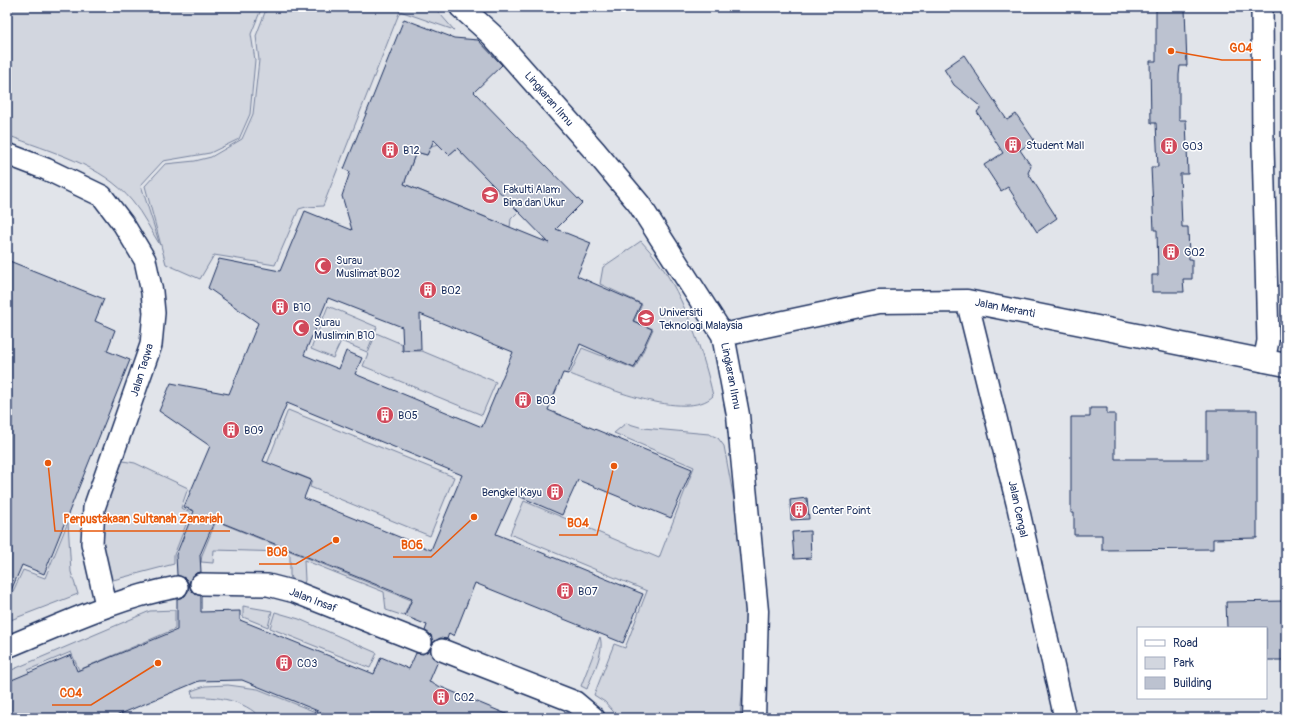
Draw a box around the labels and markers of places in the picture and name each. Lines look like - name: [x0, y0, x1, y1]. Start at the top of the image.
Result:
- callout: G04: [1222, 36, 1261, 60]
- building icon: Student Mall: [1003, 135, 1023, 155]
- building icon: G03: [1159, 136, 1179, 156]
- place label: Student Mall: [1026, 139, 1084, 152]
- building icon: B12: [380, 140, 400, 160]
- place label: G03: [1182, 140, 1203, 153]
- place label: B12: [403, 144, 420, 157]
- place label: Fakulti Alam Bina dan Ukur: [503, 183, 565, 209]
- school or university icon: Fakulti Alam Bina dan Ukur: [480, 185, 500, 205]
- building icon: G02: [1161, 242, 1181, 262]
- place label: G02: [1184, 246, 1205, 259]
- place label: Surau Muslimat B02: [336, 254, 400, 280]
- mosque icon: Surau Muslimat B02: [313, 256, 333, 276]
- building icon: B02: [418, 280, 438, 300]
- place label: B02: [441, 284, 461, 297]
- building icon: B10: [270, 297, 290, 317]
- place label: B10: [293, 301, 311, 314]
- place label: Universiti Teknologi Malaysia: [659, 306, 743, 332]
- school or university icon: Universiti Teknologi Malaysia: [636, 308, 656, 328]
- place label: Surau Muslimin B10: [314, 316, 375, 342]
- mosque icon: Surau Muslimin B10: [291, 318, 311, 338]
- building icon: B03: [513, 390, 533, 410]
- place label: B03: [536, 394, 556, 407]
- building icon: B05: [375, 405, 395, 425]
- place label: B05: [398, 409, 418, 422]
- building icon: B09: [221, 420, 241, 440]
- place label: B09: [244, 424, 264, 437]
- building icon: Bengkel Kayu: [545, 482, 565, 502]
- place label: Bengkel Kayu: [482, 486, 542, 499]
- building icon: Center Point: [789, 500, 809, 520]
- place label: Center Point: [812, 504, 871, 517]
- callout: Perpustakaan Sultanah Zanariah: [55, 507, 230, 531]
- callout: B04: [559, 511, 597, 535]
- callout: B06: [393, 533, 431, 557]
- callout: B08: [259, 540, 296, 564]
- building icon: B07: [555, 581, 575, 601]
- place label: B07: [578, 585, 598, 598]
- building icon: C03: [274, 653, 294, 673]
- place label: C03: [297, 657, 317, 670]
- callout: C04: [52, 681, 91, 705]
- building icon: C02: [431, 687, 451, 707]
- place label: C02: [454, 691, 474, 704]

